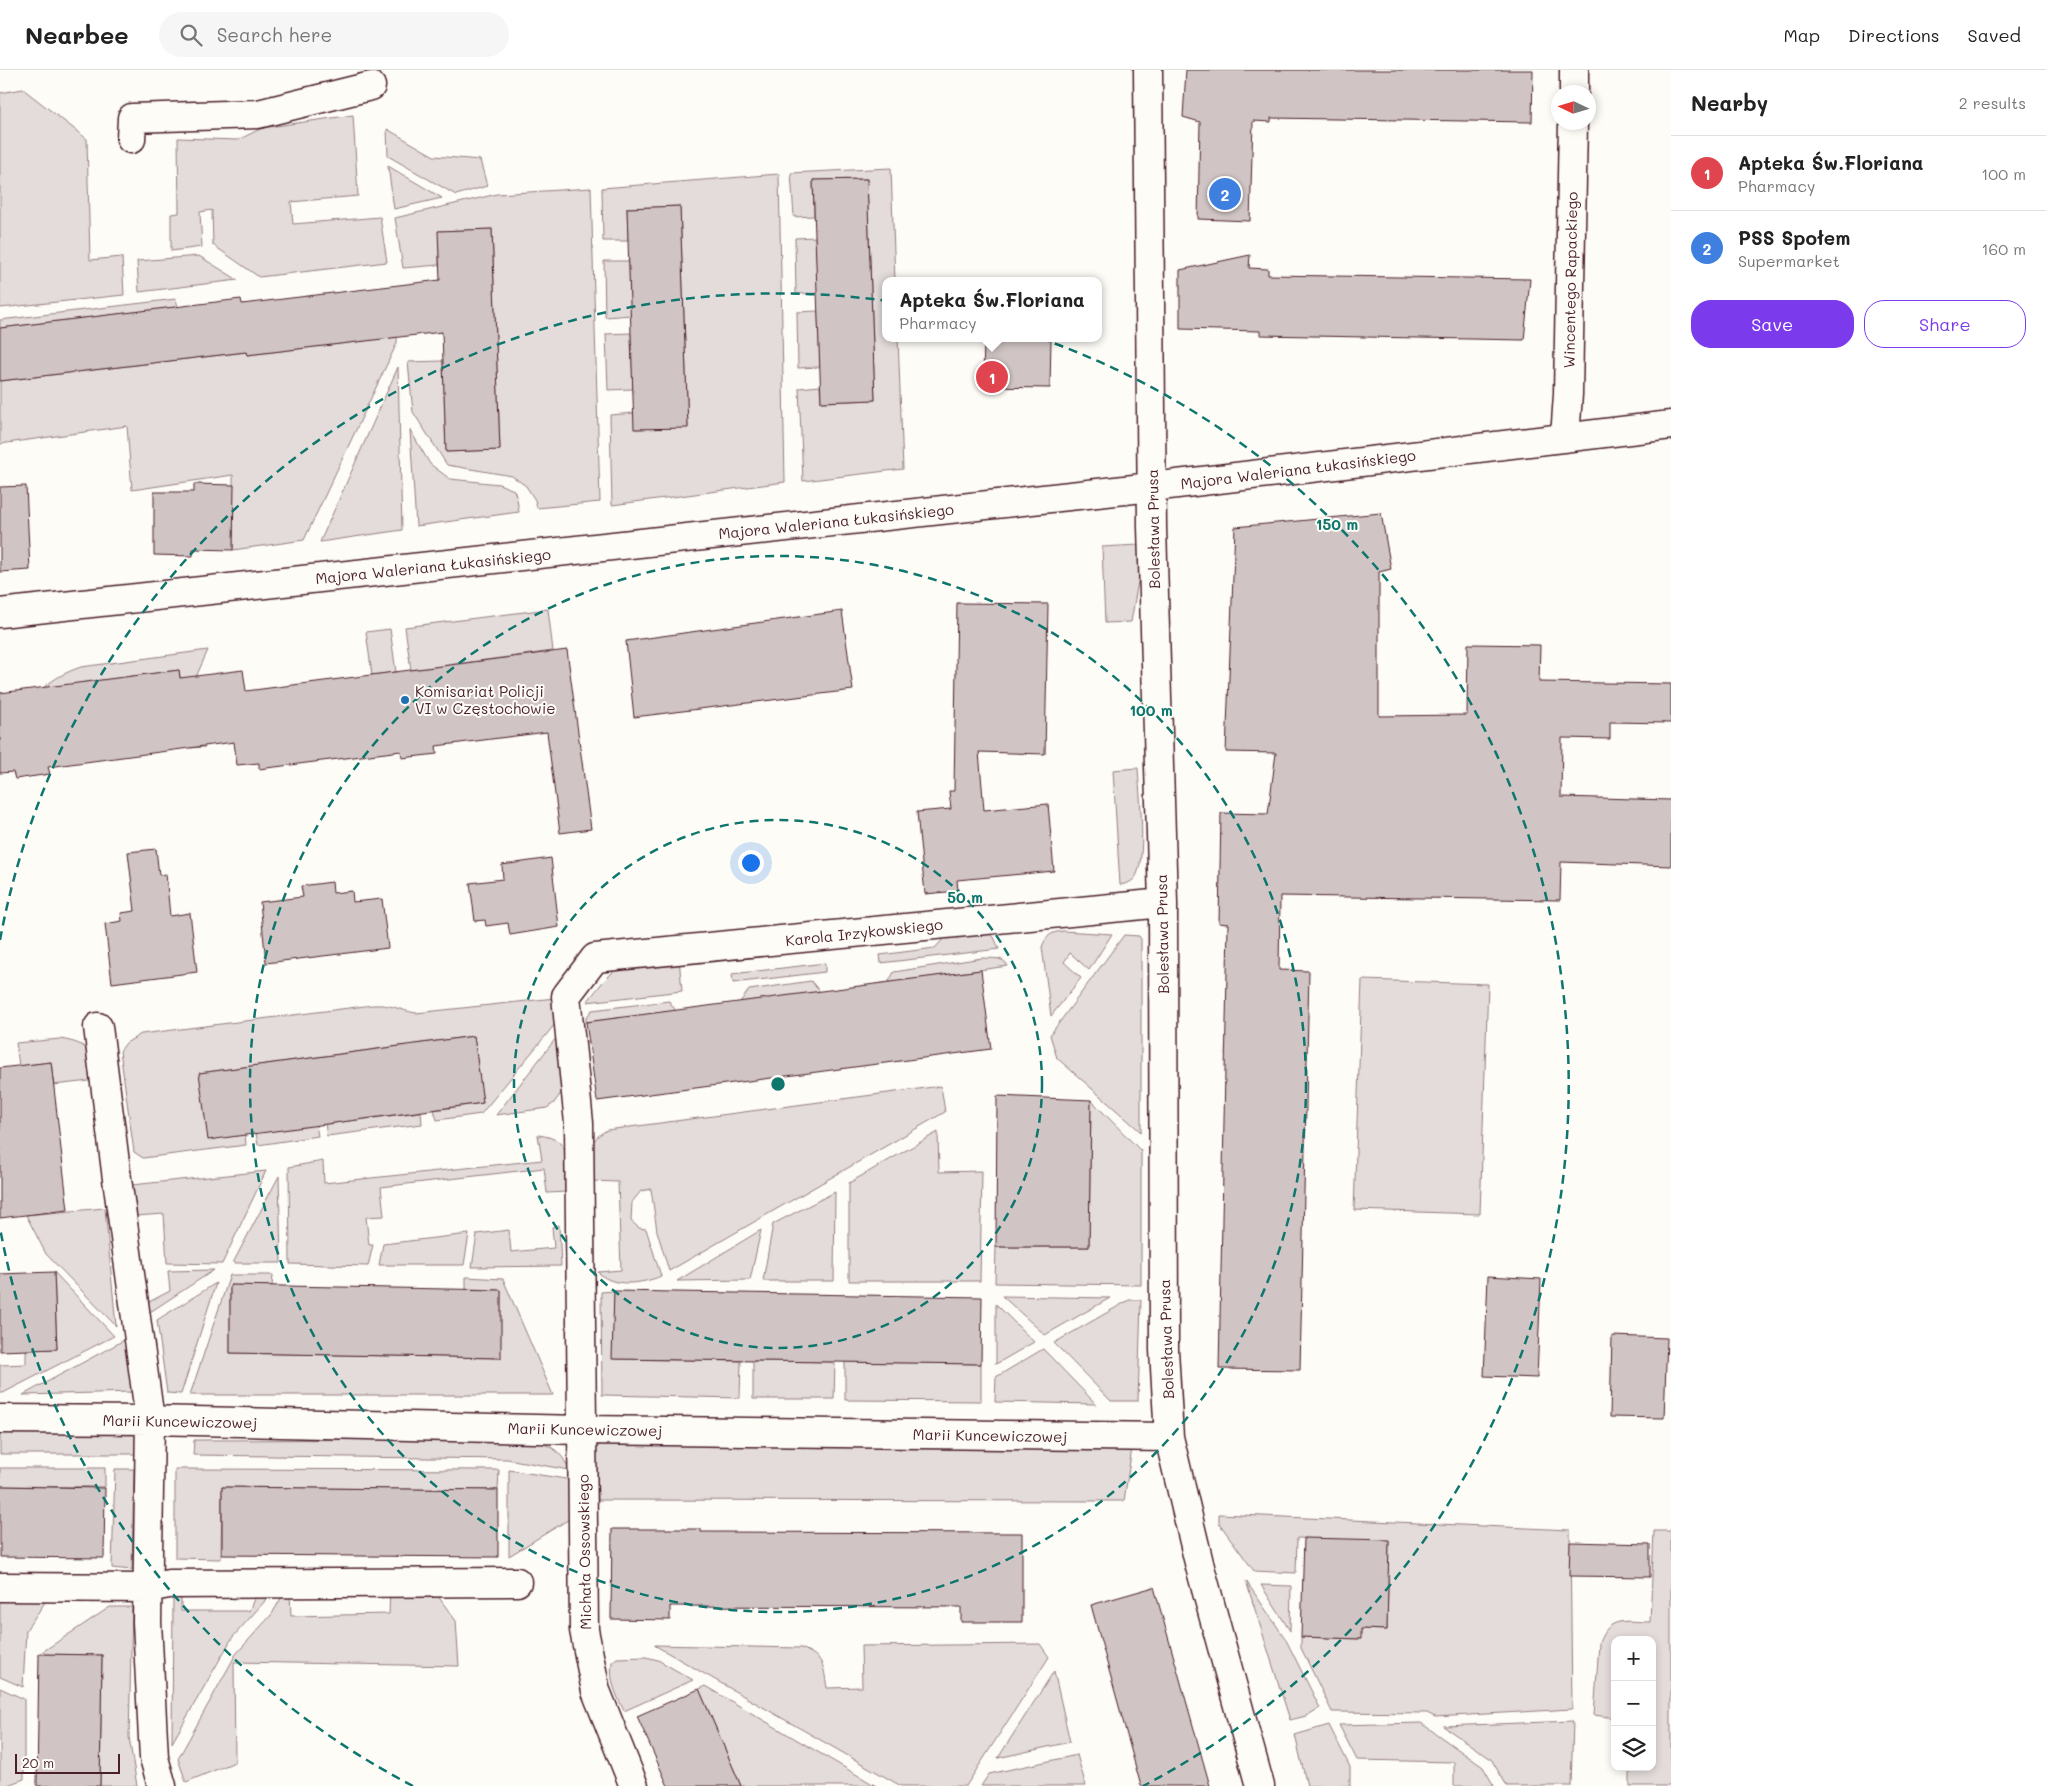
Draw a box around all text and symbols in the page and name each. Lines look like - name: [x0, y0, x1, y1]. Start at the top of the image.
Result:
- search box: [159, 12, 509, 57]
- text: Nearbee: [25, 19, 129, 50]
- icon: search: [177, 21, 205, 49]
- text: Search here: [217, 22, 332, 47]
- text: Map: [1783, 23, 1820, 47]
- text: Directions: [1848, 23, 1940, 47]
- text: Saved: [1968, 23, 2021, 47]
- north arrow: [1551, 85, 1596, 130]
- text: Nearby: [1691, 89, 1768, 116]
- text: 2 results: [1959, 92, 2026, 113]
- text: Apteka Św.Floriana: [1738, 150, 1924, 175]
- text: 1: [1703, 163, 1711, 184]
- text: 100 m: [1981, 163, 2026, 184]
- pin: 2: [1209, 175, 1241, 213]
- text: Pharmacy: [1738, 175, 1815, 196]
- street label: Wincentego Rapackiego: [1558, 191, 1582, 368]
- text: PSS Społem: [1738, 225, 1850, 250]
- text: 2: [1703, 238, 1711, 259]
- text: 160 m: [1981, 238, 2026, 259]
- text: Supermarket: [1738, 250, 1840, 271]
- popup: [882, 277, 1102, 342]
- text: Apteka Św.Floriana: [899, 287, 1085, 312]
- button: Save: [1691, 300, 1854, 348]
- button: Share: [1864, 300, 2026, 348]
- text: Pharmacy: [899, 312, 977, 333]
- pin: 1: [976, 358, 1008, 396]
- street label: Majora Waleriana Łukasińskiego: [1179, 445, 1417, 493]
- street label: Bolesława Prusa: [1142, 469, 1164, 589]
- street label: Majora Waleriana Łukasińskiego: [717, 499, 955, 543]
- text: 150 m: [1316, 514, 1358, 534]
- street label: Majora Waleriana Łukasińskiego: [314, 544, 552, 588]
- place label: Komisariat Policji VI w Częstochowie: [415, 681, 556, 718]
- marker: Komisariat Policji VI w Częstochowie: [399, 694, 411, 706]
- text: 100 m: [1129, 700, 1173, 720]
- your location: [738, 850, 764, 876]
- street label: Bolesława Prusa: [1151, 874, 1173, 994]
- text: 50 m: [947, 887, 983, 907]
- street label: Karola Irzykowskiego: [784, 914, 944, 950]
- centre of rings: [769, 1075, 787, 1093]
- street label: Bolesława Prusa: [1154, 1279, 1178, 1399]
- street label: Marii Kuncewiczowej: [102, 1410, 258, 1432]
- street label: Marii Kuncewiczowej: [507, 1418, 663, 1440]
- street label: Marii Kuncewiczowej: [912, 1424, 1068, 1446]
- street label: Michała Ossowskiego: [573, 1474, 595, 1630]
- map controls: [1611, 1636, 1656, 1771]
- button: +: [1611, 1636, 1656, 1681]
- button: −: [1611, 1681, 1656, 1726]
- button: layers: [1611, 1726, 1656, 1771]
- scale bar: [15, 1751, 120, 1774]
- text: 20 m: [22, 1753, 54, 1772]

